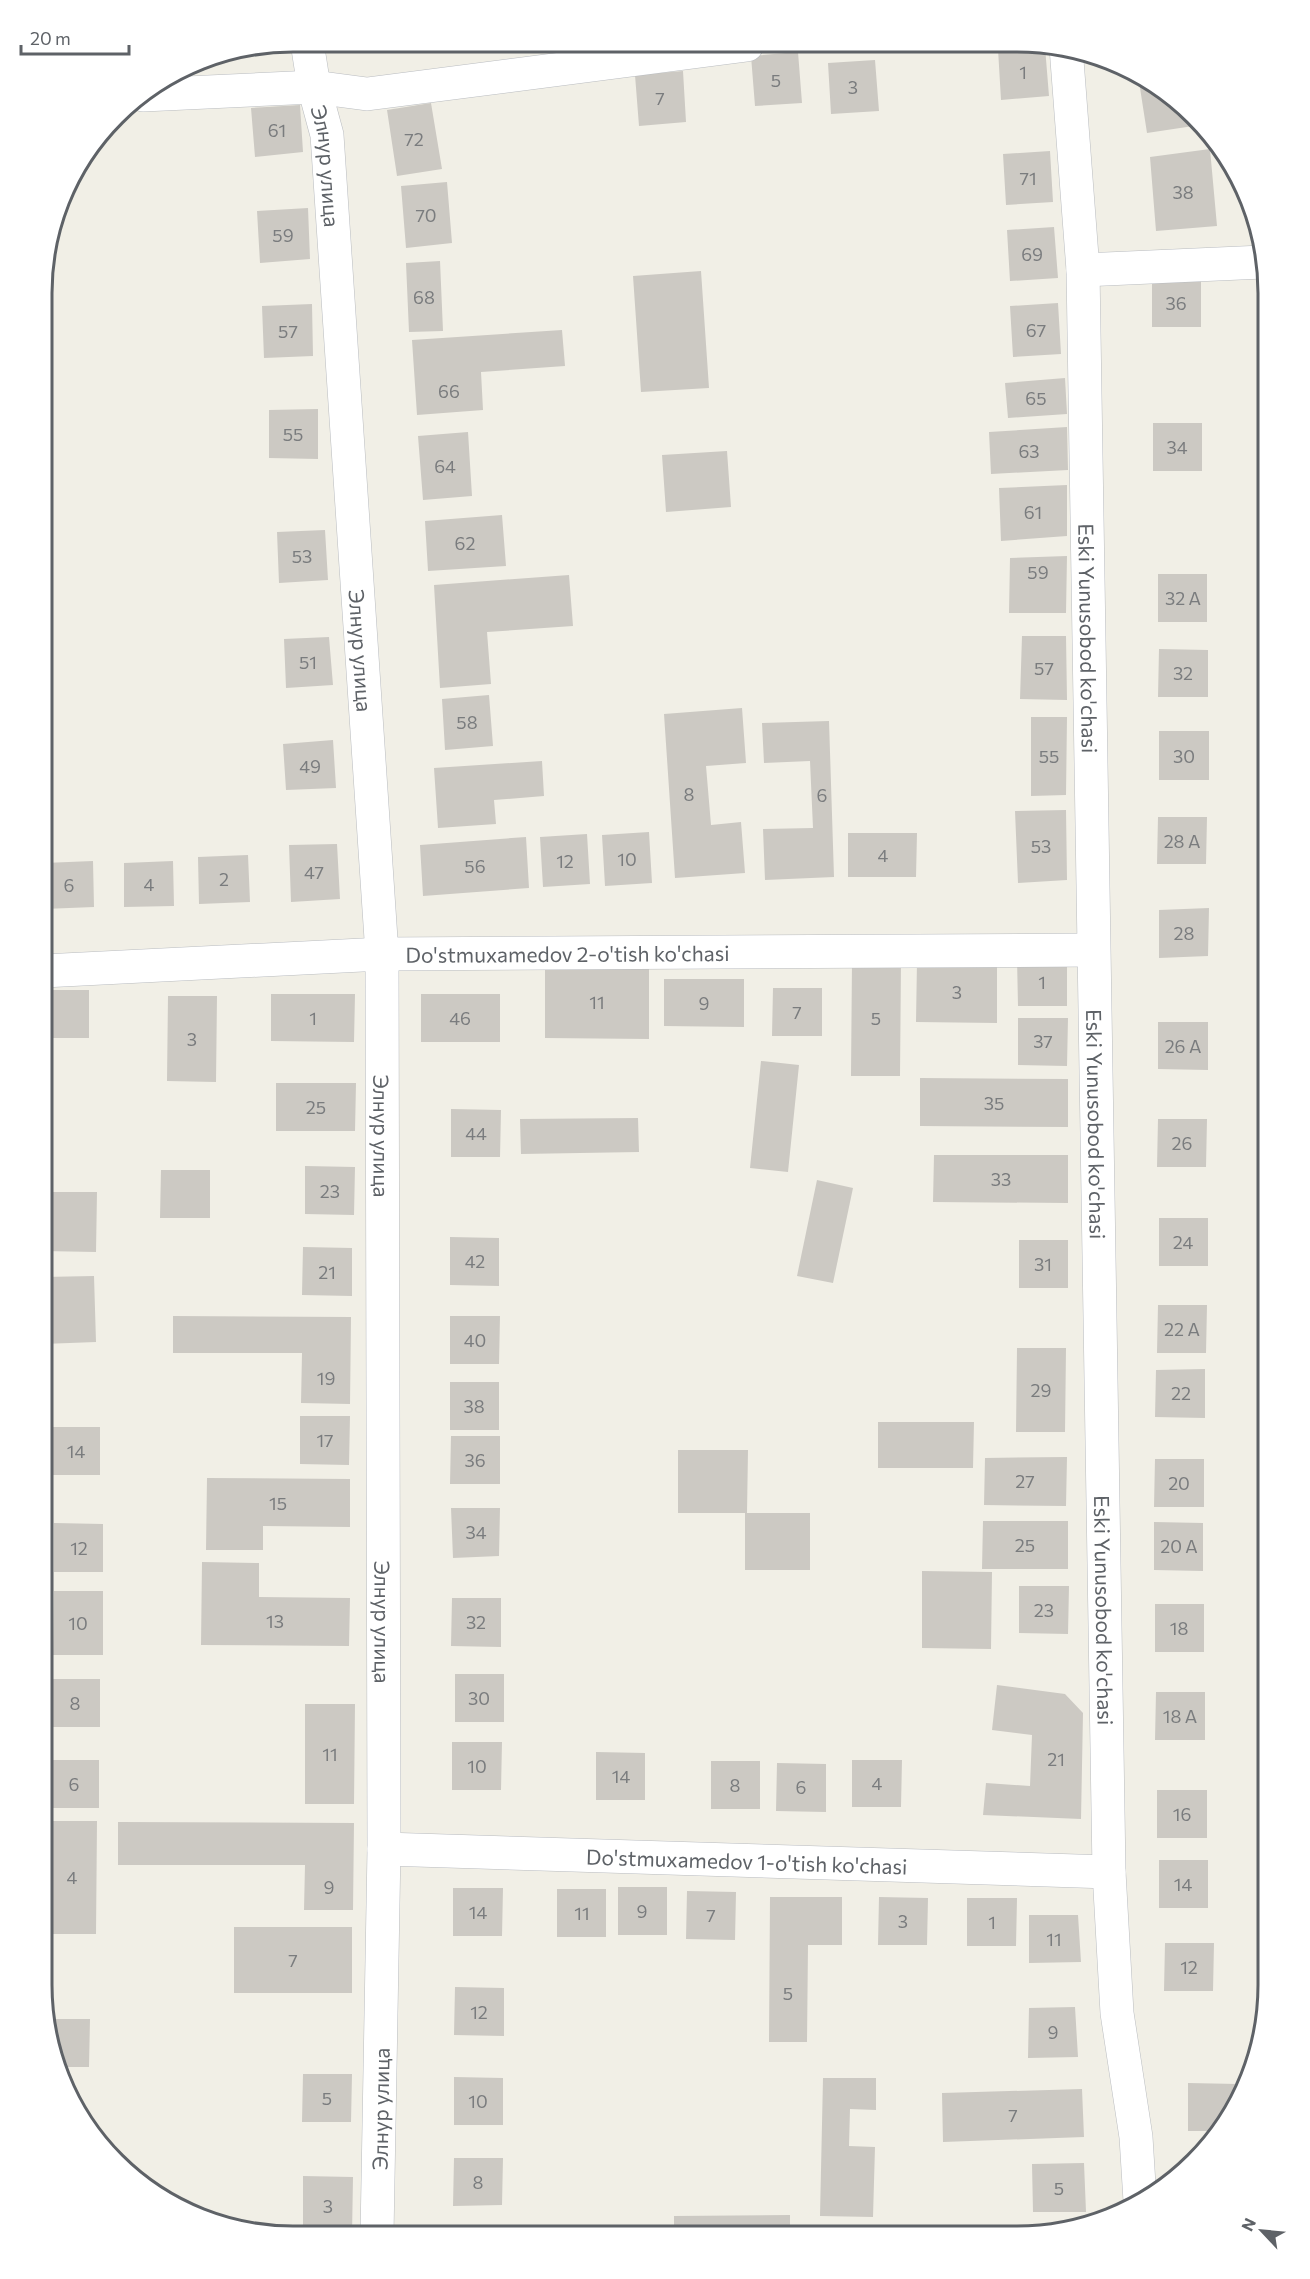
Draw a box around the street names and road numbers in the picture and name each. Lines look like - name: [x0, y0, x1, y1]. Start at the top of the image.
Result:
- street label: Элнур улица: [307, 102, 346, 228]
- street label: Eski Yunusobod ko'chasi: [1075, 523, 1103, 754]
- street label: Элнур улица: [345, 588, 378, 713]
- street label: Do'stmuxamedov 2-o'tish ko'chasi: [405, 940, 730, 966]
- street label: Eski Yunusobod ko'chasi: [1082, 1009, 1111, 1239]
- street label: Элнур улица: [370, 1074, 395, 1197]
- street label: Eski Yunusobod ko'chasi: [1090, 1495, 1119, 1725]
- street label: Элнур улица: [371, 1560, 396, 1683]
- street label: Do'stmuxamedov 1-o'tish ko'chasi: [586, 1843, 908, 1878]
- street label: Элнур улица: [366, 2047, 394, 2171]

